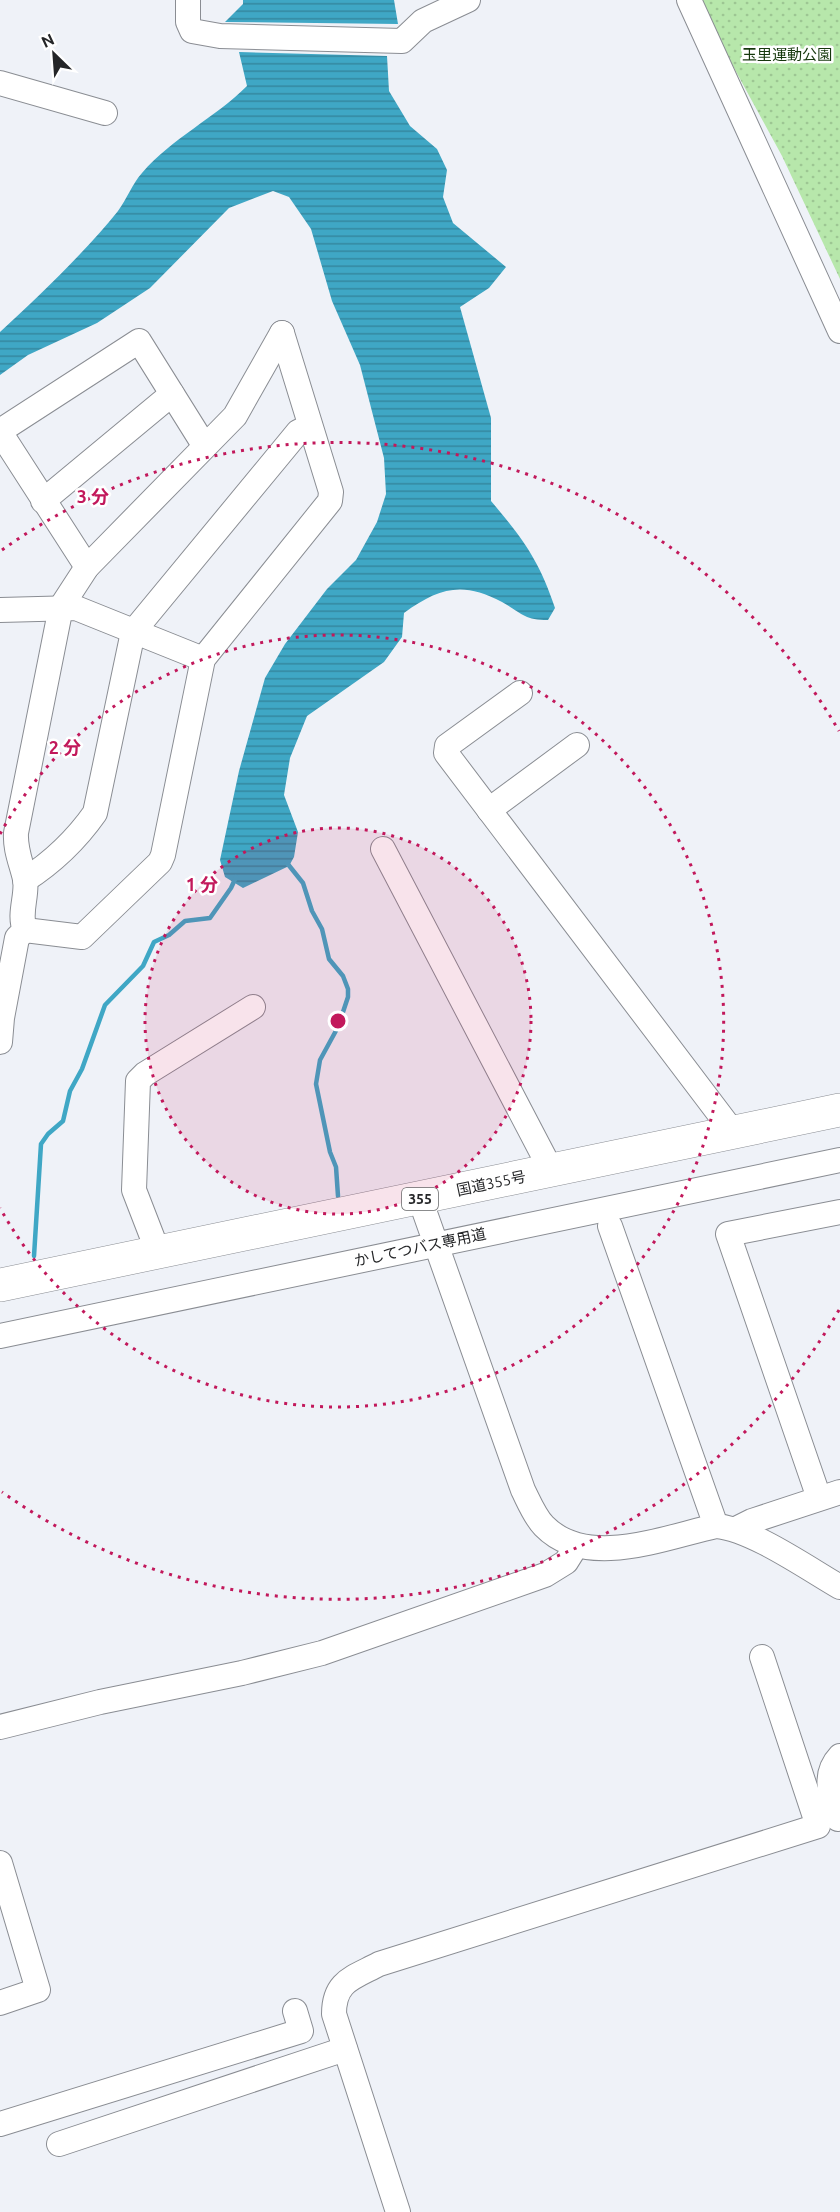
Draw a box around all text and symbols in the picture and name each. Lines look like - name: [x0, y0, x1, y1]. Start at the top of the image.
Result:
- north arrow: [24, 24, 84, 84]
- text: N: [38, 30, 57, 51]
- park label: 玉里運動公園: [742, 46, 832, 63]
- text: 3 分: [77, 486, 109, 506]
- text: 2 分: [49, 737, 81, 757]
- text: 1 分: [186, 874, 218, 894]
- centre of rings: [328, 1011, 348, 1031]
- street label: 国道355号: [455, 1167, 527, 1199]
- road number: 355: [402, 1188, 438, 1210]
- street label: かしてつバス専用道: [353, 1225, 487, 1269]

